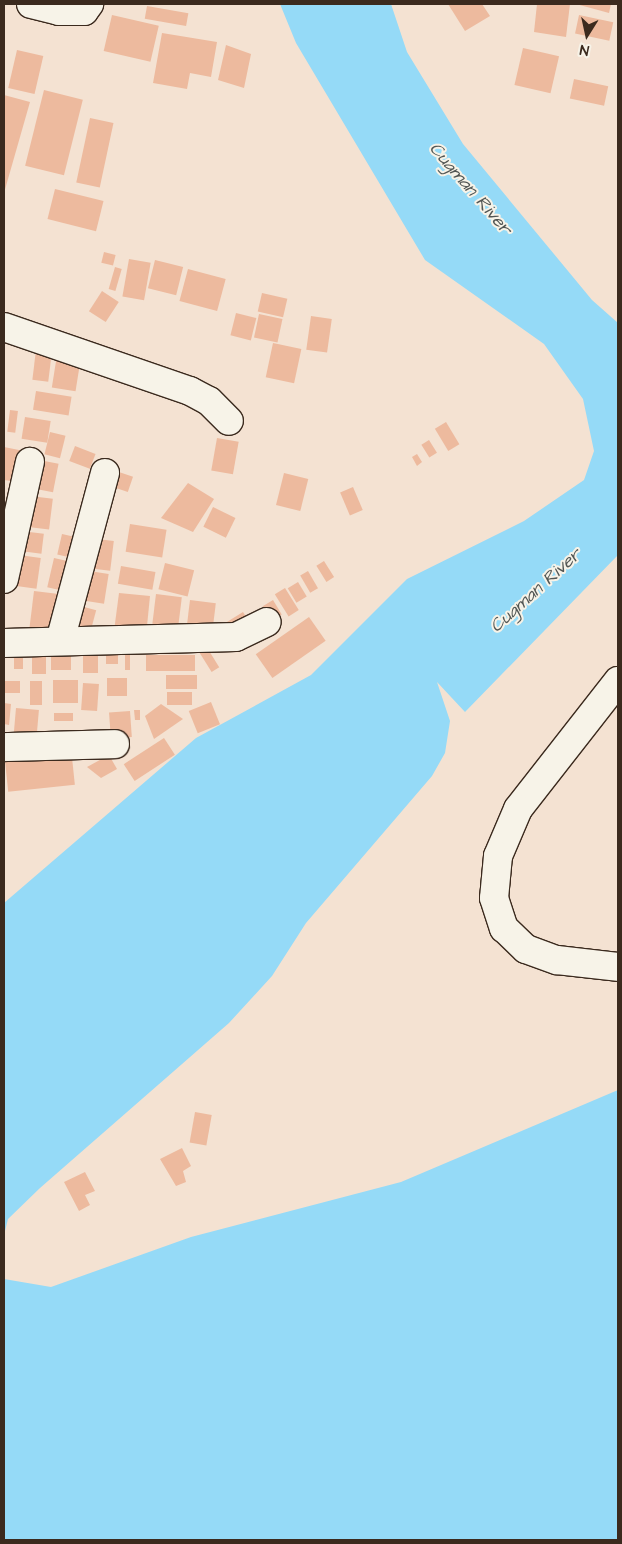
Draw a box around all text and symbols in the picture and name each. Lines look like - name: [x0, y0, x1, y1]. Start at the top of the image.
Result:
- north arrow: [562, 10, 612, 60]
- text: N: [578, 39, 590, 60]
- water label: Cugman River: [424, 138, 516, 240]
- water label: Cugman River: [486, 544, 586, 638]

